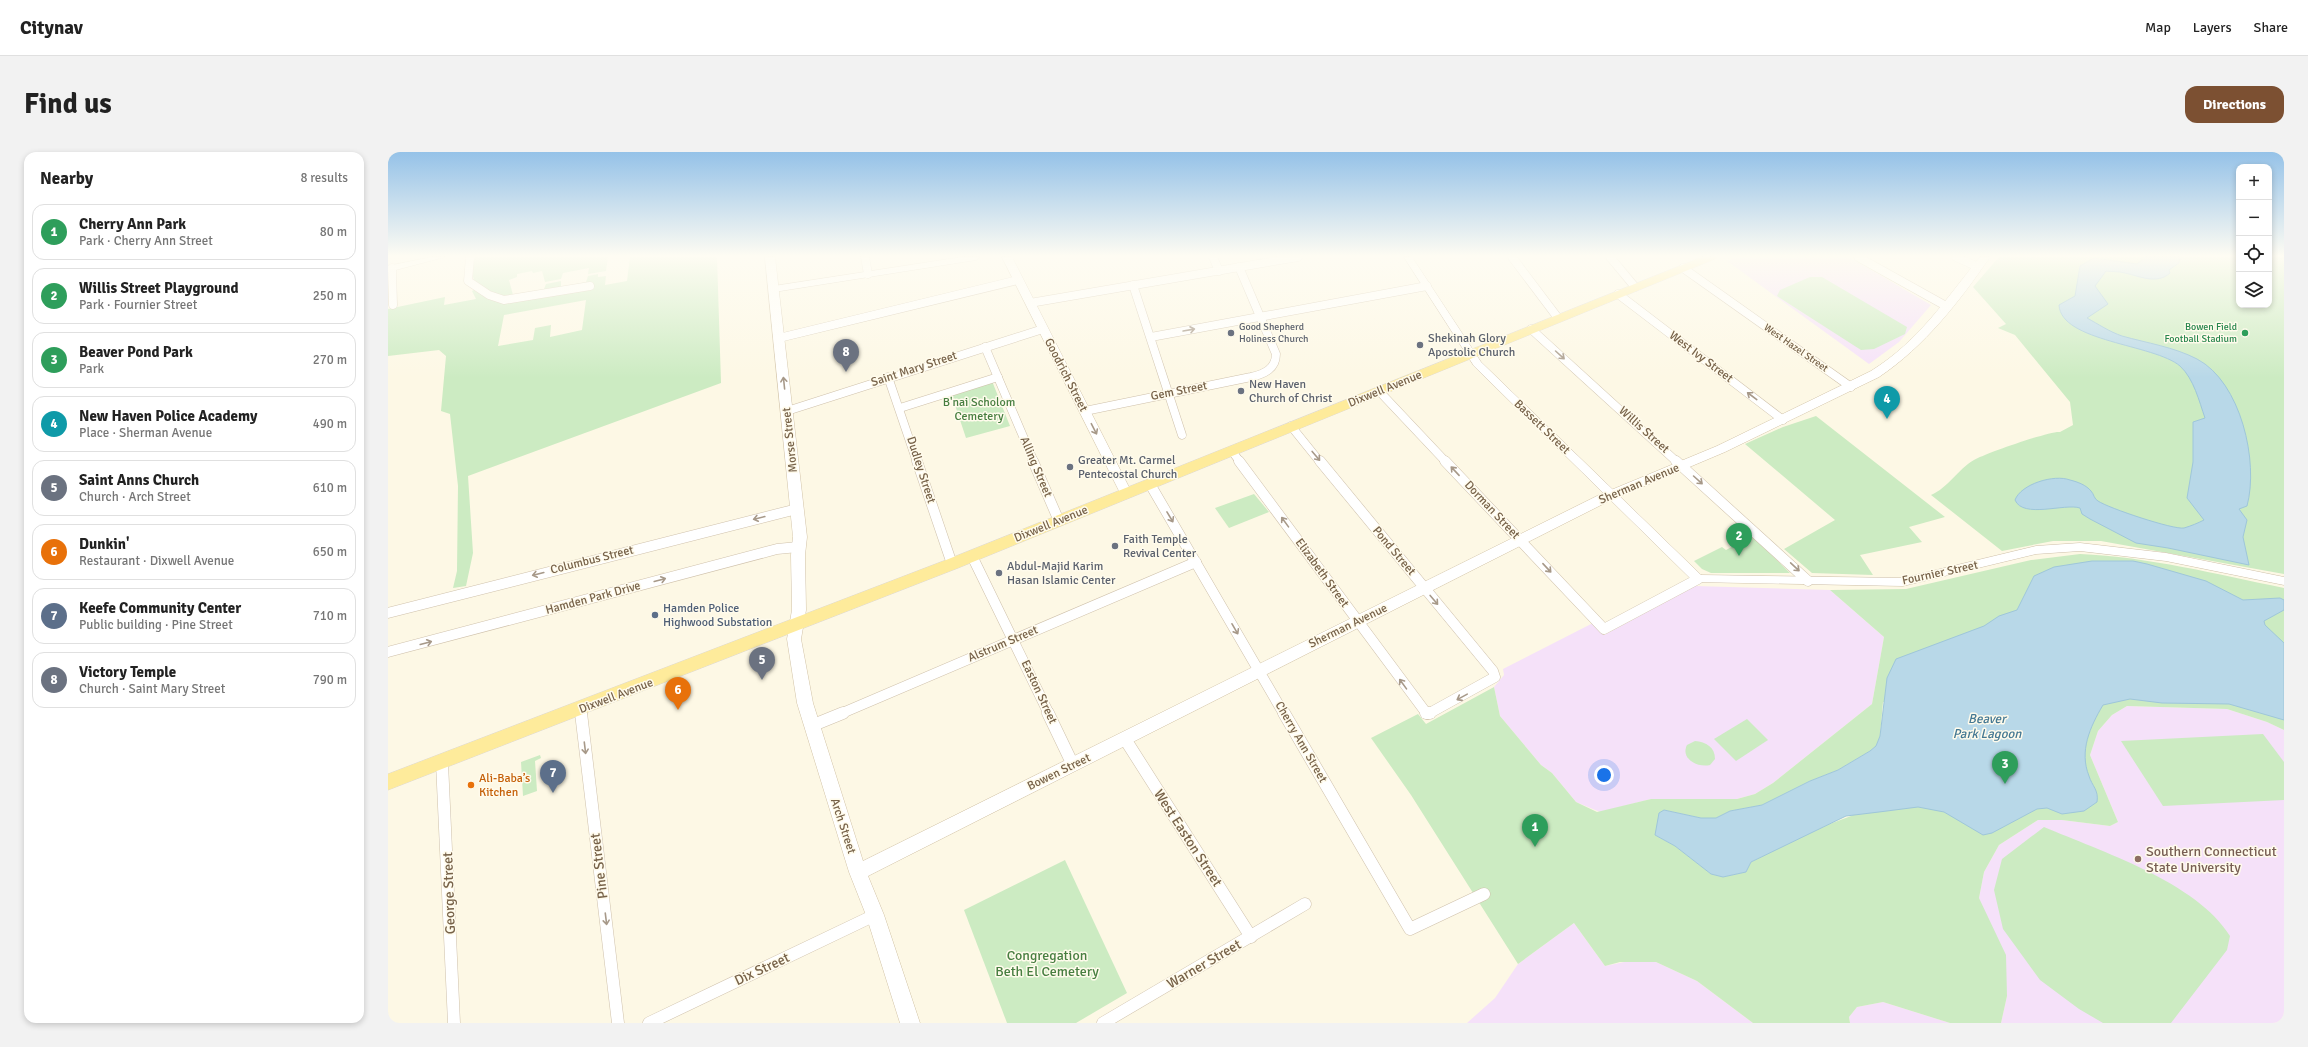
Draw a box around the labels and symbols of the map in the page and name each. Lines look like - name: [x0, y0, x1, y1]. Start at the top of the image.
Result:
- place label: Good Shepherd Holiness Church: [1239, 321, 1309, 345]
- street label: West Hazel Street: [1762, 321, 1831, 375]
- place label: Bowen Field Football Stadium: [2164, 321, 2237, 345]
- one-way arrow: [1182, 326, 1195, 334]
- marker: Good Shepherd Holiness Church: [1226, 328, 1236, 338]
- street label: West Ivy Street: [1666, 328, 1736, 386]
- marker: Bowen Field Football Stadium: [2240, 328, 2250, 338]
- place label: Shekinah Glory Apostolic Church: [1428, 331, 1515, 360]
- street label: Goodrich Street: [1041, 336, 1091, 414]
- pin: 8: [833, 339, 859, 372]
- marker: Shekinah Glory Apostolic Church: [1415, 340, 1425, 350]
- street label: Saint Mary Street: [869, 348, 959, 390]
- one-way arrow: [1555, 351, 1565, 360]
- street label: Dixwell Avenue: [1346, 367, 1424, 411]
- one-way arrow: [780, 376, 787, 389]
- place label: New Haven Church of Christ: [1249, 377, 1332, 406]
- street label: Gem Street: [1149, 378, 1209, 404]
- marker: New Haven Church of Christ: [1236, 386, 1246, 396]
- pin: 4: [1874, 386, 1900, 419]
- one-way arrow: [1747, 392, 1758, 400]
- park label: B'nai Scholom Cemetery: [943, 395, 1015, 424]
- street label: Bassett Street: [1511, 397, 1573, 457]
- street label: Willis Street: [1616, 403, 1672, 457]
- street label: Morse Street: [779, 407, 801, 473]
- one-way arrow: [1090, 423, 1098, 435]
- street label: Dudley Street: [903, 435, 939, 505]
- street label: Alling Street: [1017, 435, 1055, 499]
- one-way arrow: [1311, 451, 1320, 462]
- place label: Greater Mt. Carmel Pentecostal Church: [1078, 453, 1177, 482]
- street label: Sherman Avenue: [1596, 460, 1682, 508]
- marker: Greater Mt. Carmel Pentecostal Church: [1065, 462, 1075, 472]
- one-way arrow: [1450, 466, 1459, 476]
- one-way arrow: [1693, 475, 1704, 484]
- street label: Dorman Street: [1461, 478, 1523, 542]
- street label: Dixwell Avenue: [1012, 502, 1090, 546]
- one-way arrow: [1166, 511, 1174, 523]
- one-way arrow: [753, 515, 766, 522]
- one-way arrow: [1281, 517, 1289, 528]
- street label: Pond Street: [1369, 523, 1419, 579]
- pin: 2: [1726, 523, 1752, 556]
- place label: Faith Temple Revival Center: [1123, 532, 1197, 561]
- street label: Elizabeth Street: [1292, 535, 1352, 611]
- marker: Faith Temple Revival Center: [1110, 541, 1120, 551]
- street label: Columbus Street: [549, 542, 635, 578]
- street label: Fournier Street: [1901, 558, 1979, 588]
- place label: Abdul-Majid Karim Hasan Islamic Center: [1007, 559, 1116, 588]
- one-way arrow: [1789, 562, 1799, 571]
- one-way arrow: [1542, 563, 1551, 573]
- marker: Abdul-Majid Karim Hasan Islamic Center: [994, 568, 1004, 578]
- one-way arrow: [532, 571, 545, 579]
- one-way arrow: [653, 576, 666, 584]
- street label: Hamden Park Drive: [544, 578, 642, 618]
- one-way arrow: [1430, 594, 1439, 605]
- street label: Sherman Avenue: [1306, 600, 1390, 652]
- place label: Hamden Police Highwood Substation: [663, 601, 772, 630]
- marker: Hamden Police Highwood Substation: [650, 610, 660, 620]
- street label: Alstrum Street: [966, 623, 1040, 665]
- one-way arrow: [1232, 623, 1240, 635]
- one-way arrow: [419, 638, 432, 646]
- pin: 5: [749, 647, 775, 680]
- street label: Easton Street: [1018, 658, 1060, 726]
- street label: Dixwell Avenue: [577, 675, 655, 717]
- pin: 6: [665, 677, 691, 710]
- one-way arrow: [1399, 678, 1407, 689]
- one-way arrow: [1456, 694, 1468, 701]
- street label: Cherry Ann Street: [1272, 699, 1330, 785]
- water label: Beaver Park Lagoon: [1953, 711, 2022, 742]
- one-way arrow: [581, 741, 589, 754]
- street label: Bowen Street: [1025, 750, 1093, 794]
- pin: 3: [1992, 751, 2018, 784]
- pin: 7: [540, 760, 566, 793]
- your location: [1594, 765, 1614, 785]
- place label: Ali-Baba’s Kitchen: [479, 771, 530, 800]
- marker: Ali-Baba’s Kitchen: [466, 780, 476, 790]
- street label: West Easton Street: [1150, 786, 1226, 890]
- street label: Arch Street: [827, 796, 859, 856]
- pin: 1: [1522, 814, 1548, 847]
- street label: Pine Street: [587, 832, 611, 900]
- place label: Southern Connecticut State University: [2146, 843, 2277, 876]
- street label: George Street: [439, 852, 459, 934]
- marker: Southern Connecticut State University: [2133, 854, 2143, 864]
- one-way arrow: [602, 912, 609, 925]
- street label: Warner Street: [1164, 936, 1244, 992]
- park label: Congregation Beth El Cemetery: [995, 947, 1099, 980]
- street label: Dix Street: [732, 949, 792, 989]

